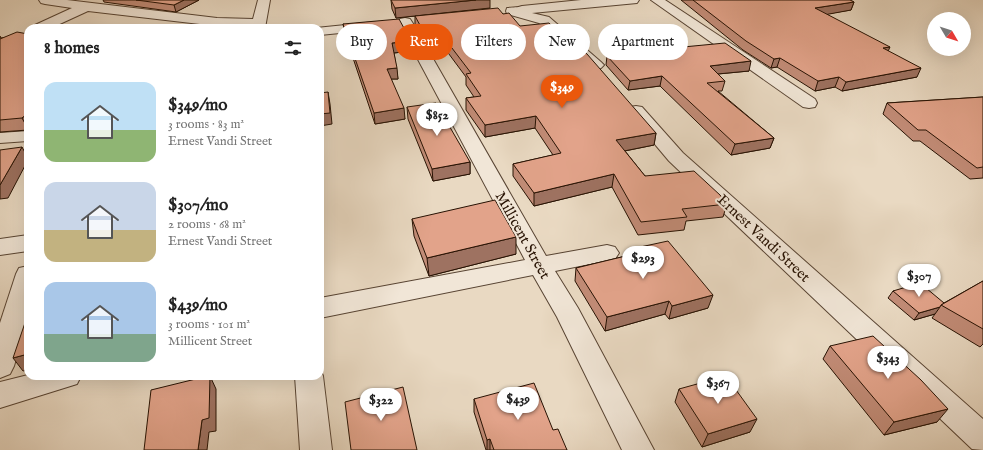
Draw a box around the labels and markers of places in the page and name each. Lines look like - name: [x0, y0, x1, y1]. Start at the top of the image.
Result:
- pin: $349: [538, 75, 586, 109]
- pin: $852: [413, 103, 461, 137]
- pin: $293: [619, 246, 667, 280]
- pin: $307: [895, 264, 943, 298]
- pin: $343: [864, 346, 912, 380]
- pin: $367: [694, 371, 742, 405]
- pin: $439: [494, 387, 542, 421]
- pin: $322: [357, 388, 405, 422]

